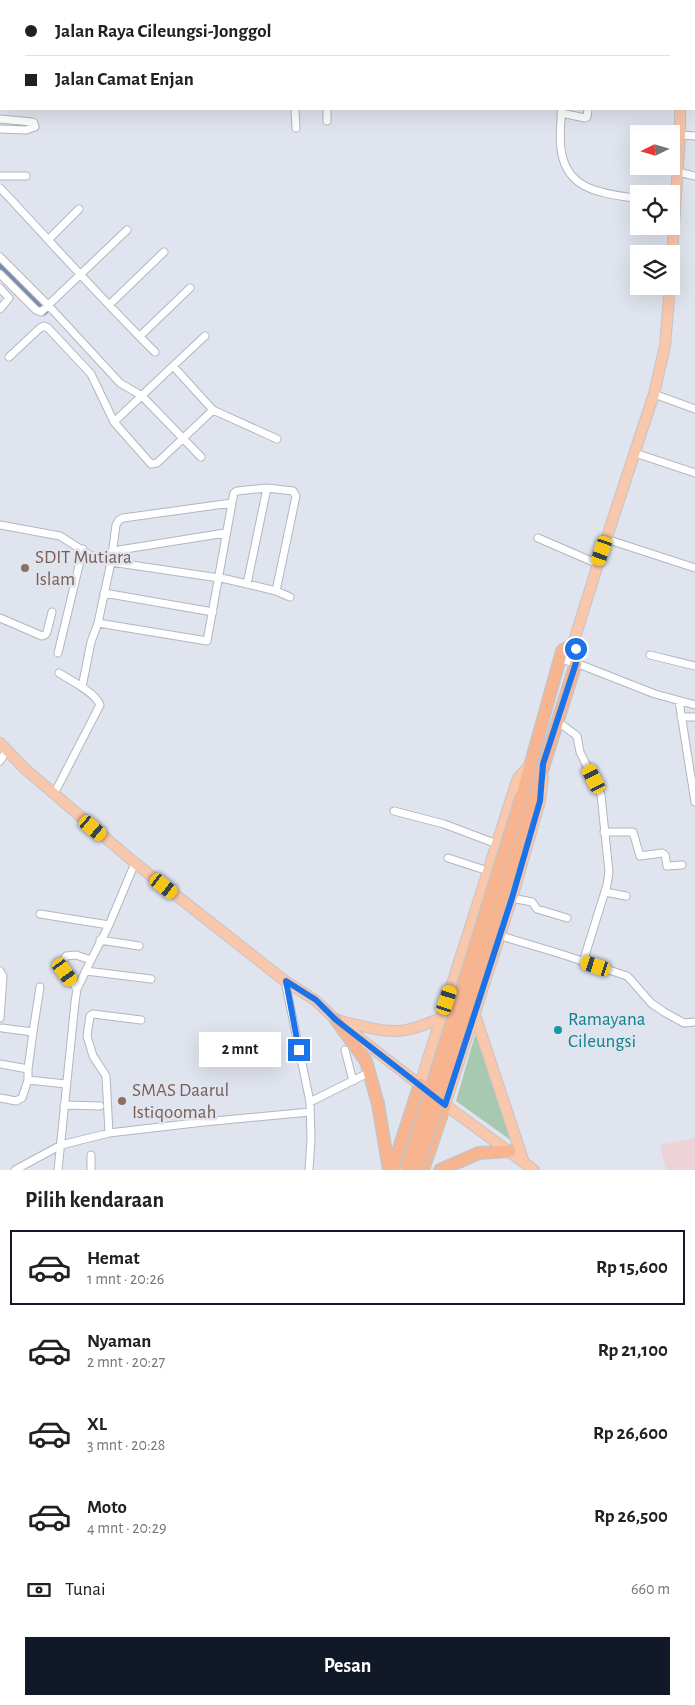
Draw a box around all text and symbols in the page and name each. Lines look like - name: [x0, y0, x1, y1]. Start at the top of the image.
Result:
- text: Jalan Raya Cileungsi-Jonggol: [55, 22, 272, 41]
- text: Jalan Camat Enjan: [55, 70, 194, 89]
- north arrow: [630, 125, 680, 175]
- map controls: [630, 125, 680, 295]
- button: locate: [630, 185, 680, 235]
- button: layers: [630, 245, 680, 295]
- car: [590, 534, 613, 568]
- place label: SDIT Mutiara Islam: [35, 548, 132, 589]
- marker: SDIT Mutiara Islam: [19, 562, 31, 574]
- route start: [565, 638, 587, 660]
- car: [580, 762, 607, 796]
- car: [76, 813, 109, 843]
- car: [147, 871, 180, 901]
- car: [579, 954, 612, 978]
- car: [50, 955, 79, 989]
- car: [435, 983, 458, 1017]
- place label: Ramayana Cileungsi: [568, 1010, 646, 1051]
- marker: Ramayana Cileungsi: [552, 1024, 564, 1036]
- callout: 2 mnt: [199, 1032, 282, 1068]
- route end: [288, 1039, 310, 1061]
- text: 2 mnt: [222, 1041, 258, 1057]
- place label: SMAS Daarul Istiqoomah: [132, 1081, 229, 1122]
- marker: SMAS Daarul Istiqoomah: [116, 1095, 128, 1107]
- text: Pilih kendaraan: [25, 1189, 164, 1211]
- icon: car: [27, 1245, 72, 1290]
- text: Hemat: [87, 1249, 140, 1268]
- text: Rp 15,600: [596, 1258, 668, 1277]
- text: 1 mnt · 20:26: [87, 1271, 164, 1287]
- icon: car: [27, 1328, 72, 1373]
- text: Nyaman: [87, 1332, 151, 1351]
- text: Rp 21,100: [598, 1341, 668, 1360]
- text: 2 mnt · 20:27: [87, 1354, 165, 1370]
- icon: car: [27, 1411, 72, 1456]
- text: XL: [87, 1415, 107, 1434]
- text: Rp 26,600: [593, 1424, 668, 1443]
- text: 3 mnt · 20:28: [87, 1437, 165, 1453]
- icon: car: [27, 1494, 72, 1539]
- text: Moto: [87, 1498, 127, 1517]
- text: Rp 26,500: [594, 1507, 668, 1526]
- text: 4 mnt · 20:29: [87, 1520, 166, 1536]
- icon: cash: [25, 1576, 53, 1604]
- text: Tunai: [65, 1580, 106, 1599]
- text: 660 m: [631, 1581, 670, 1597]
- button: Pesan: [25, 1637, 670, 1695]

